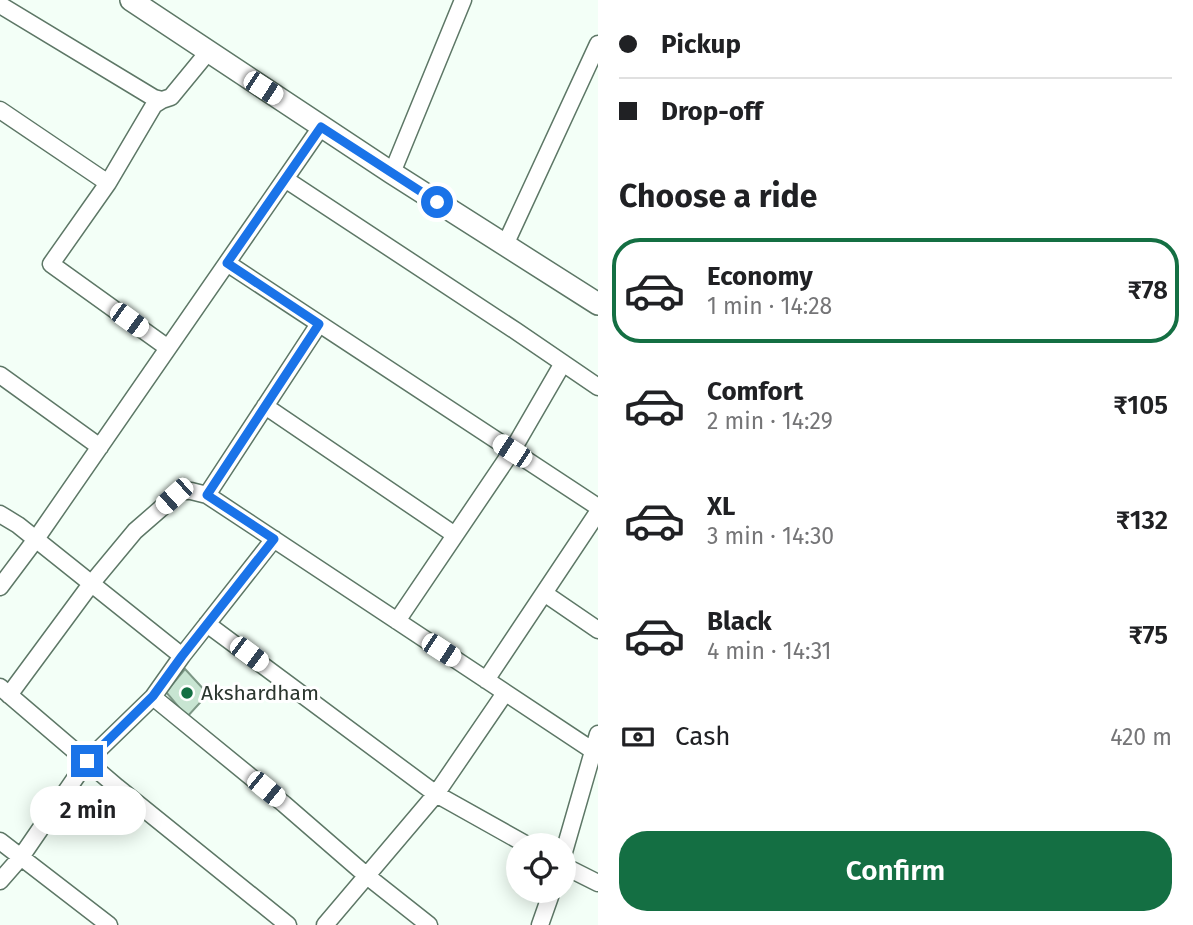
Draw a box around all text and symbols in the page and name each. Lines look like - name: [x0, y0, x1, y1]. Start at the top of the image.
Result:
- text: Pickup: [661, 29, 741, 60]
- car: [240, 68, 287, 108]
- text: Drop-off: [661, 96, 763, 127]
- text: Choose a ride: [619, 177, 817, 215]
- route start: [421, 186, 453, 218]
- icon: car: [623, 259, 686, 322]
- text: Economy: [707, 261, 813, 292]
- text: ₹78: [1128, 275, 1168, 306]
- text: 1 min · 14:28: [707, 292, 832, 320]
- car: [106, 299, 153, 341]
- icon: car: [623, 374, 686, 437]
- text: Comfort: [707, 376, 803, 407]
- text: ₹105: [1113, 390, 1168, 421]
- text: 2 min · 14:29: [707, 407, 833, 435]
- car: [489, 431, 536, 471]
- car: [152, 474, 197, 518]
- icon: car: [623, 489, 686, 552]
- text: XL: [707, 491, 735, 522]
- text: ₹132: [1116, 505, 1168, 536]
- text: 3 min · 14:30: [707, 522, 834, 550]
- icon: car: [623, 604, 686, 667]
- text: Black: [707, 606, 772, 637]
- text: ₹75: [1129, 620, 1168, 651]
- car: [418, 630, 465, 670]
- car: [226, 633, 273, 675]
- text: 4 min · 14:31: [707, 637, 832, 665]
- place label: Akshardham: [201, 680, 319, 706]
- marker: Akshardham: [179, 685, 195, 701]
- icon: cash: [619, 718, 657, 756]
- text: Cash: [675, 721, 731, 752]
- text: 420 m: [1110, 723, 1172, 751]
- route end: [71, 745, 103, 777]
- car: [244, 768, 289, 810]
- callout: 2 min: [29, 786, 145, 834]
- text: 2 min: [60, 796, 116, 824]
- button: Confirm: [619, 831, 1172, 911]
- map controls: [506, 833, 576, 903]
- button: locate: [506, 833, 576, 903]

